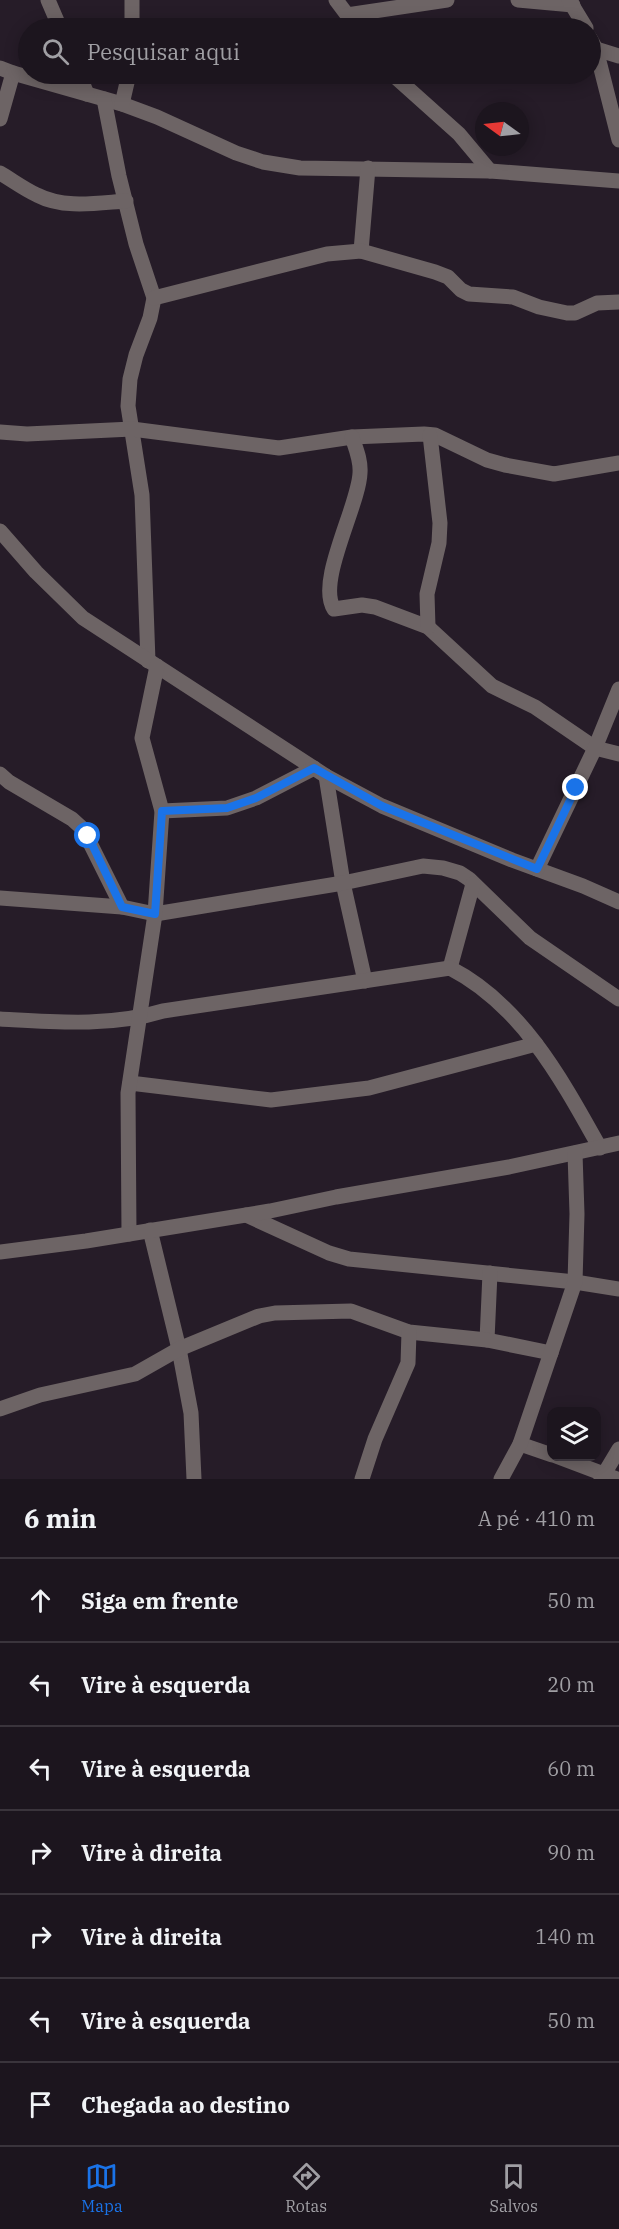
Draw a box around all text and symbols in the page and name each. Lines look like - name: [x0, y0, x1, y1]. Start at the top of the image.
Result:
- search box: [18, 18, 601, 84]
- icon: search: [39, 35, 72, 68]
- text: Pesquisar aqui: [87, 37, 240, 66]
- north arrow: [475, 102, 529, 156]
- route end: [562, 774, 588, 800]
- route start: [74, 822, 100, 848]
- map controls: [547, 1407, 601, 1461]
- button: layers: [547, 1407, 601, 1461]
- text: 6 min: [24, 1501, 97, 1535]
- text: A pé · 410 m: [478, 1505, 595, 1532]
- icon: ahead: [24, 1584, 57, 1617]
- text: Siga em frente: [81, 1586, 238, 1615]
- text: 50 m: [547, 1587, 595, 1614]
- icon: left: [24, 1668, 57, 1701]
- text: Vire à esquerda: [81, 1670, 251, 1699]
- text: 20 m: [547, 1671, 595, 1698]
- icon: left: [24, 1752, 57, 1785]
- text: Vire à esquerda: [81, 1754, 251, 1783]
- text: 60 m: [547, 1755, 595, 1782]
- icon: right: [24, 1836, 57, 1869]
- text: Vire à direita: [81, 1838, 222, 1867]
- text: 90 m: [547, 1839, 595, 1866]
- icon: right: [24, 1920, 57, 1953]
- text: Vire à direita: [81, 1922, 222, 1951]
- text: 140 m: [535, 1923, 595, 1950]
- icon: left: [24, 2004, 57, 2037]
- text: Vire à esquerda: [81, 2006, 251, 2035]
- text: 50 m: [547, 2007, 595, 2034]
- icon: arrive: [24, 2088, 57, 2121]
- text: Chegada ao destino: [81, 2090, 290, 2119]
- tab: Mapa: [81, 2160, 123, 2216]
- tab: Rotas: [285, 2160, 327, 2216]
- tab: Salvos: [490, 2160, 538, 2216]

